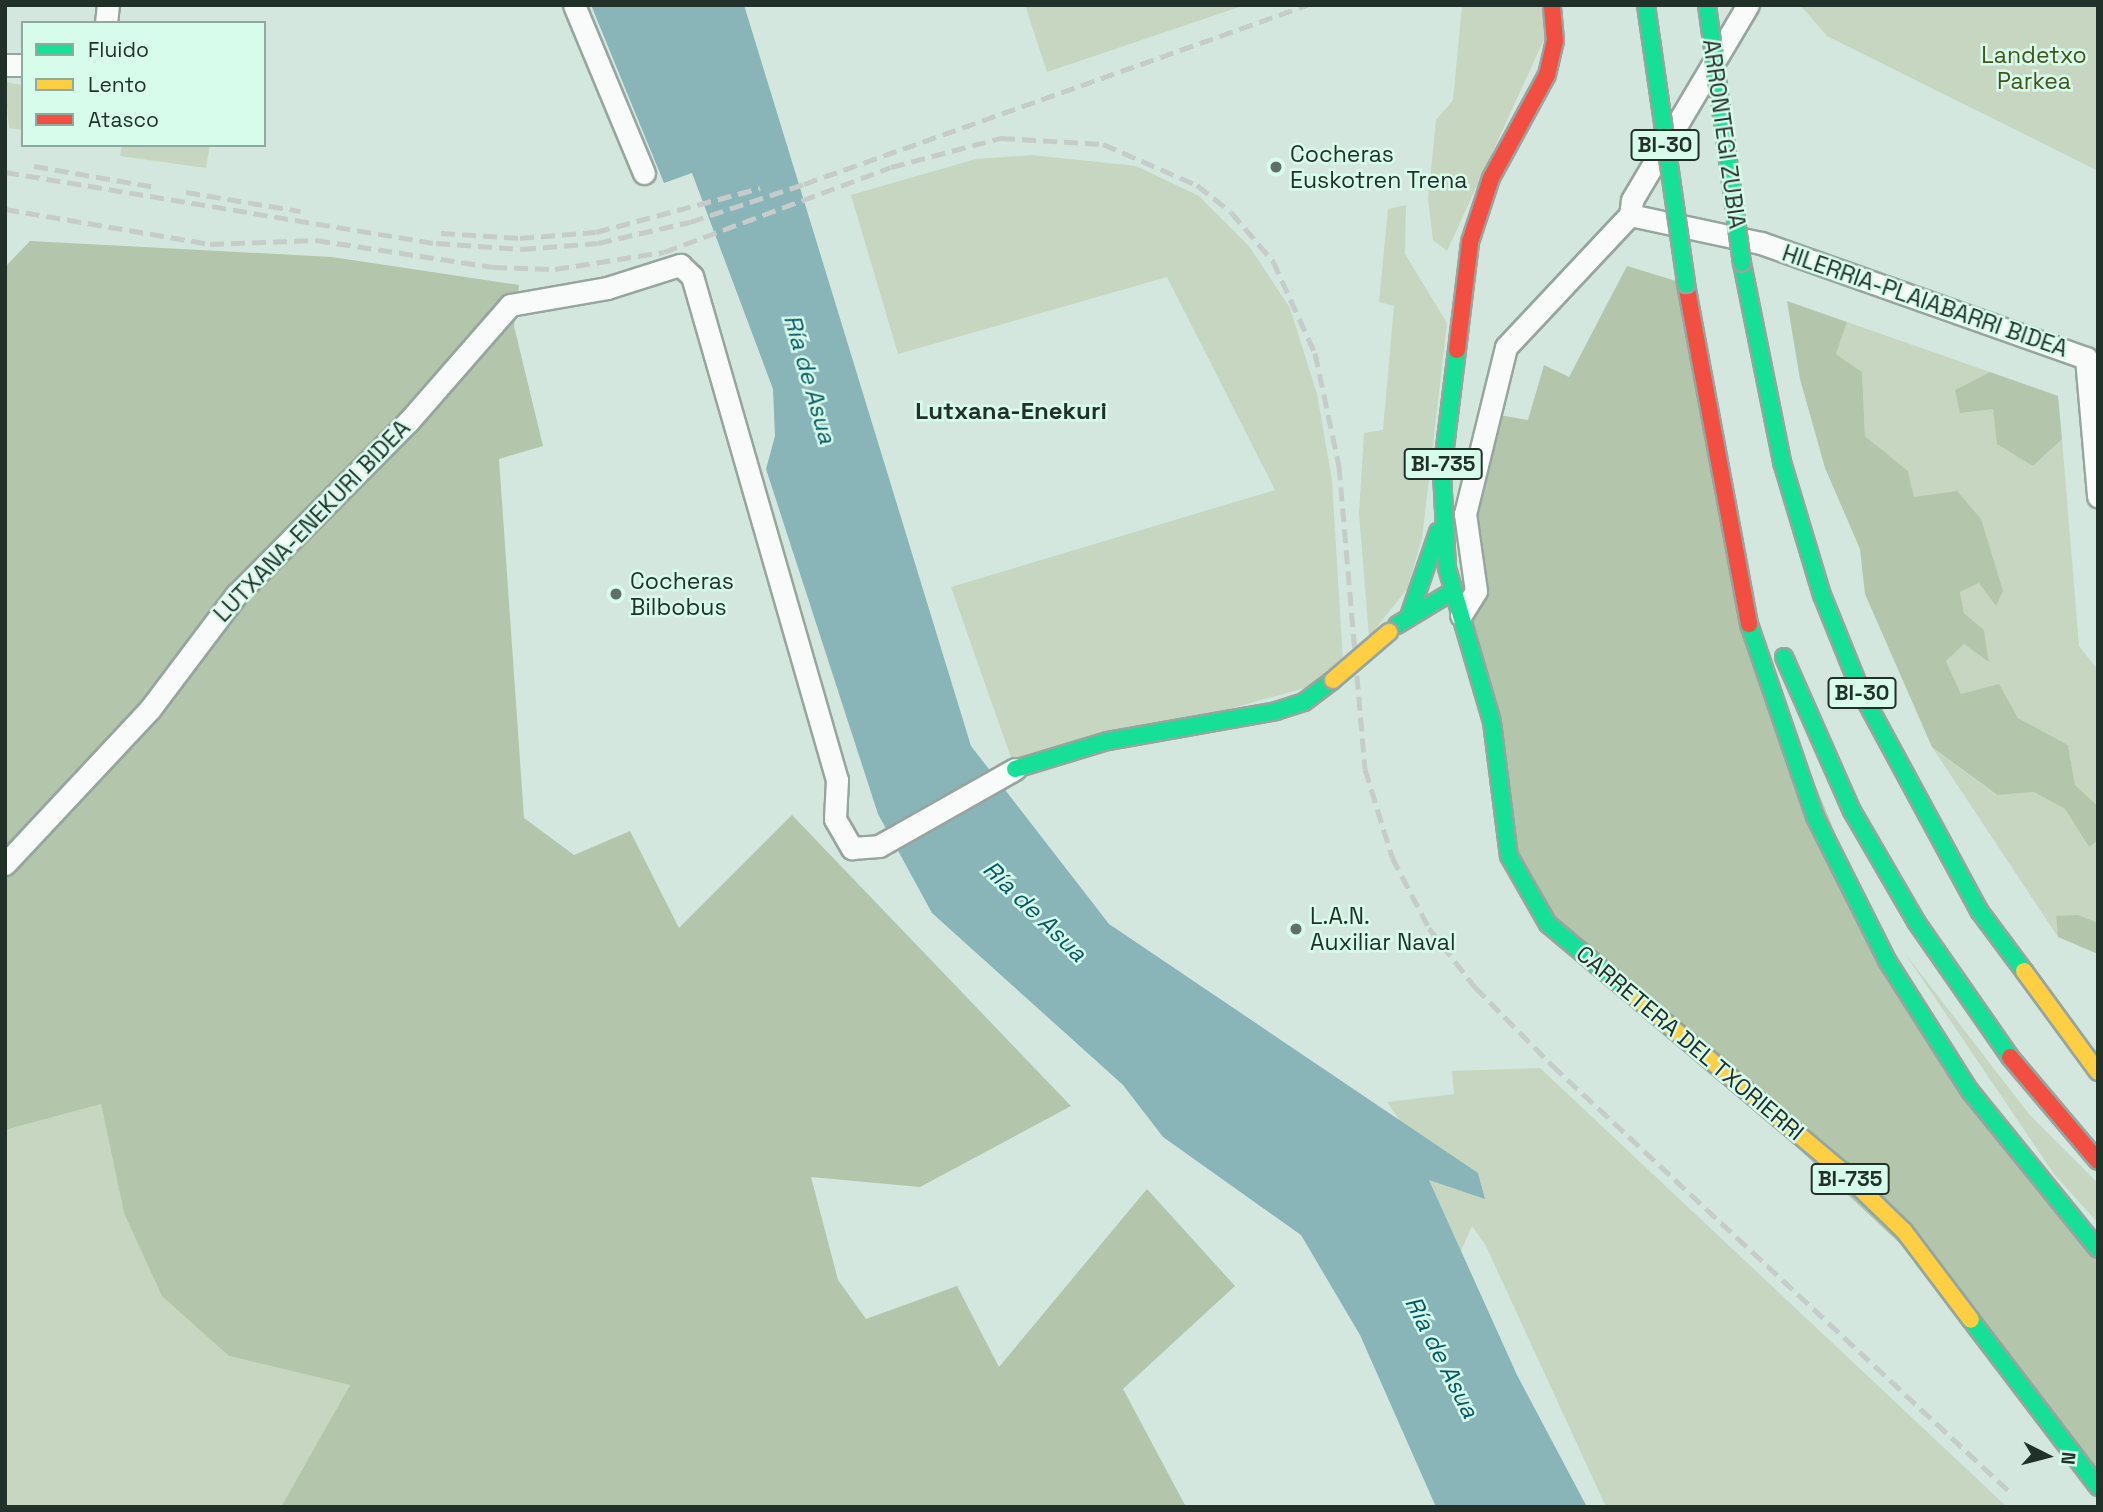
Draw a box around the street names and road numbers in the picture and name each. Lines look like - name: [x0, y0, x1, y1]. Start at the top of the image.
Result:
- street label: ARRONTEGI ZUBIA: [1697, 37, 1751, 231]
- road number: BI-30: [1630, 128, 1700, 162]
- street label: HILERRIA-PLAIABARRI BIDEA: [1779, 239, 2071, 363]
- street label: LUTXANA-ENEKURI BIDEA: [208, 414, 416, 628]
- road number: BI-735: [1403, 447, 1483, 482]
- road number: BI-30: [1827, 676, 1897, 710]
- street label: CARRETERA DEL TXORIERRI: [1570, 939, 1810, 1147]
- road number: BI-735: [1810, 1162, 1890, 1196]

